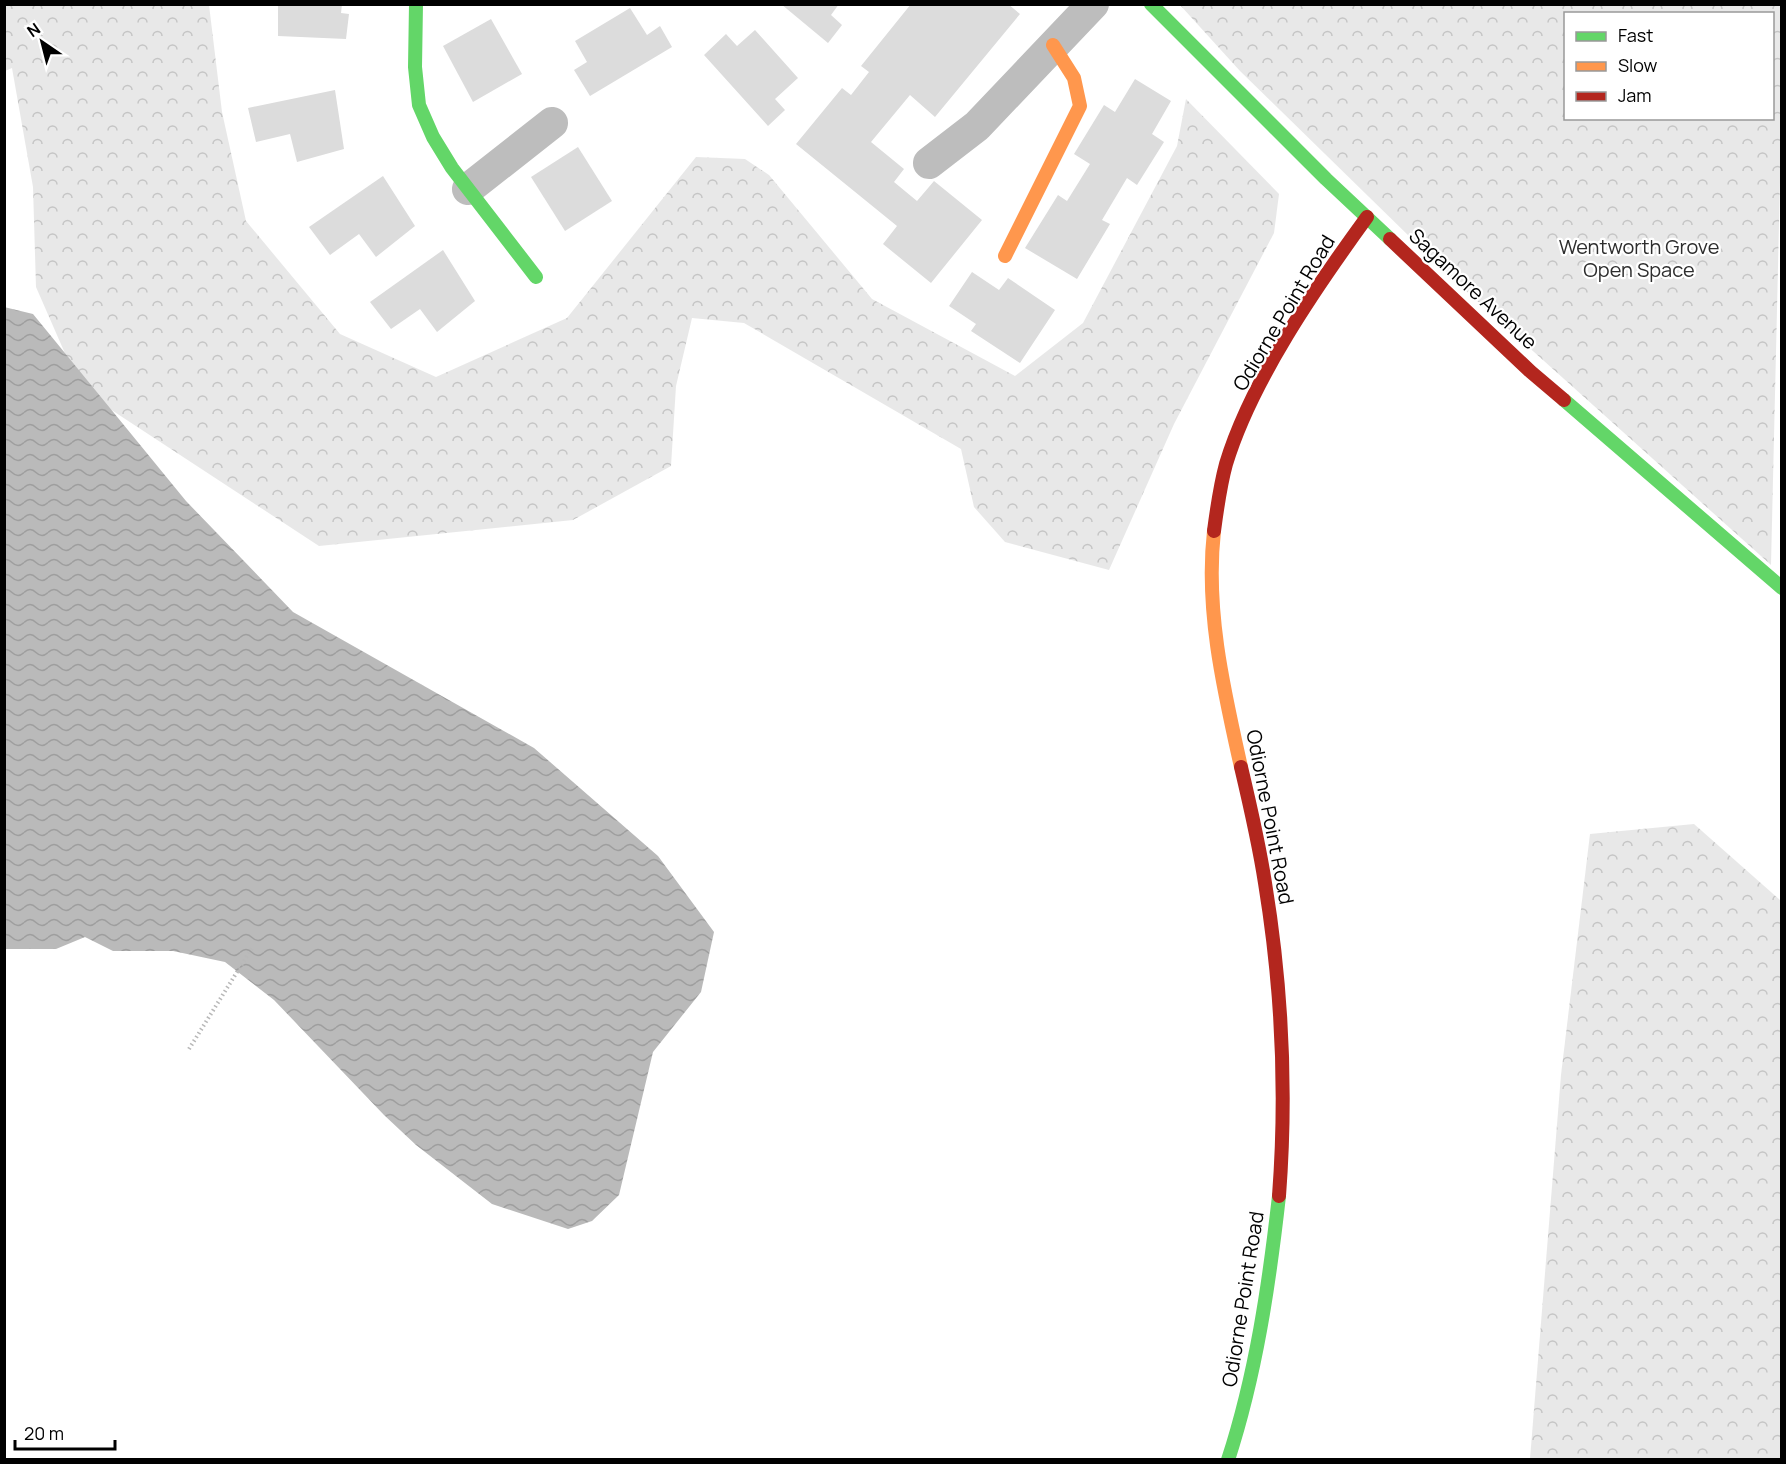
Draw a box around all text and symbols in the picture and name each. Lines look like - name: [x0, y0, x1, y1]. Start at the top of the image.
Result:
- north arrow: [12, 12, 72, 72]
- legend: [1564, 12, 1774, 120]
- text: N: [22, 17, 44, 42]
- text: Fast: [1618, 23, 1653, 47]
- text: Slow: [1618, 53, 1658, 77]
- text: Jam: [1618, 83, 1652, 107]
- street label: Sagamore Avenue: [1403, 222, 1543, 355]
- street label: Odiorne Point Road: [1226, 230, 1341, 396]
- park label: Wentworth Grove Open Space: [1559, 233, 1719, 283]
- street label: Odiorne Point Road: [1240, 727, 1301, 907]
- street label: Odiorne Point Road: [1215, 1209, 1270, 1389]
- scale bar: [15, 1413, 116, 1451]
- text: 20 m: [24, 1421, 64, 1445]

